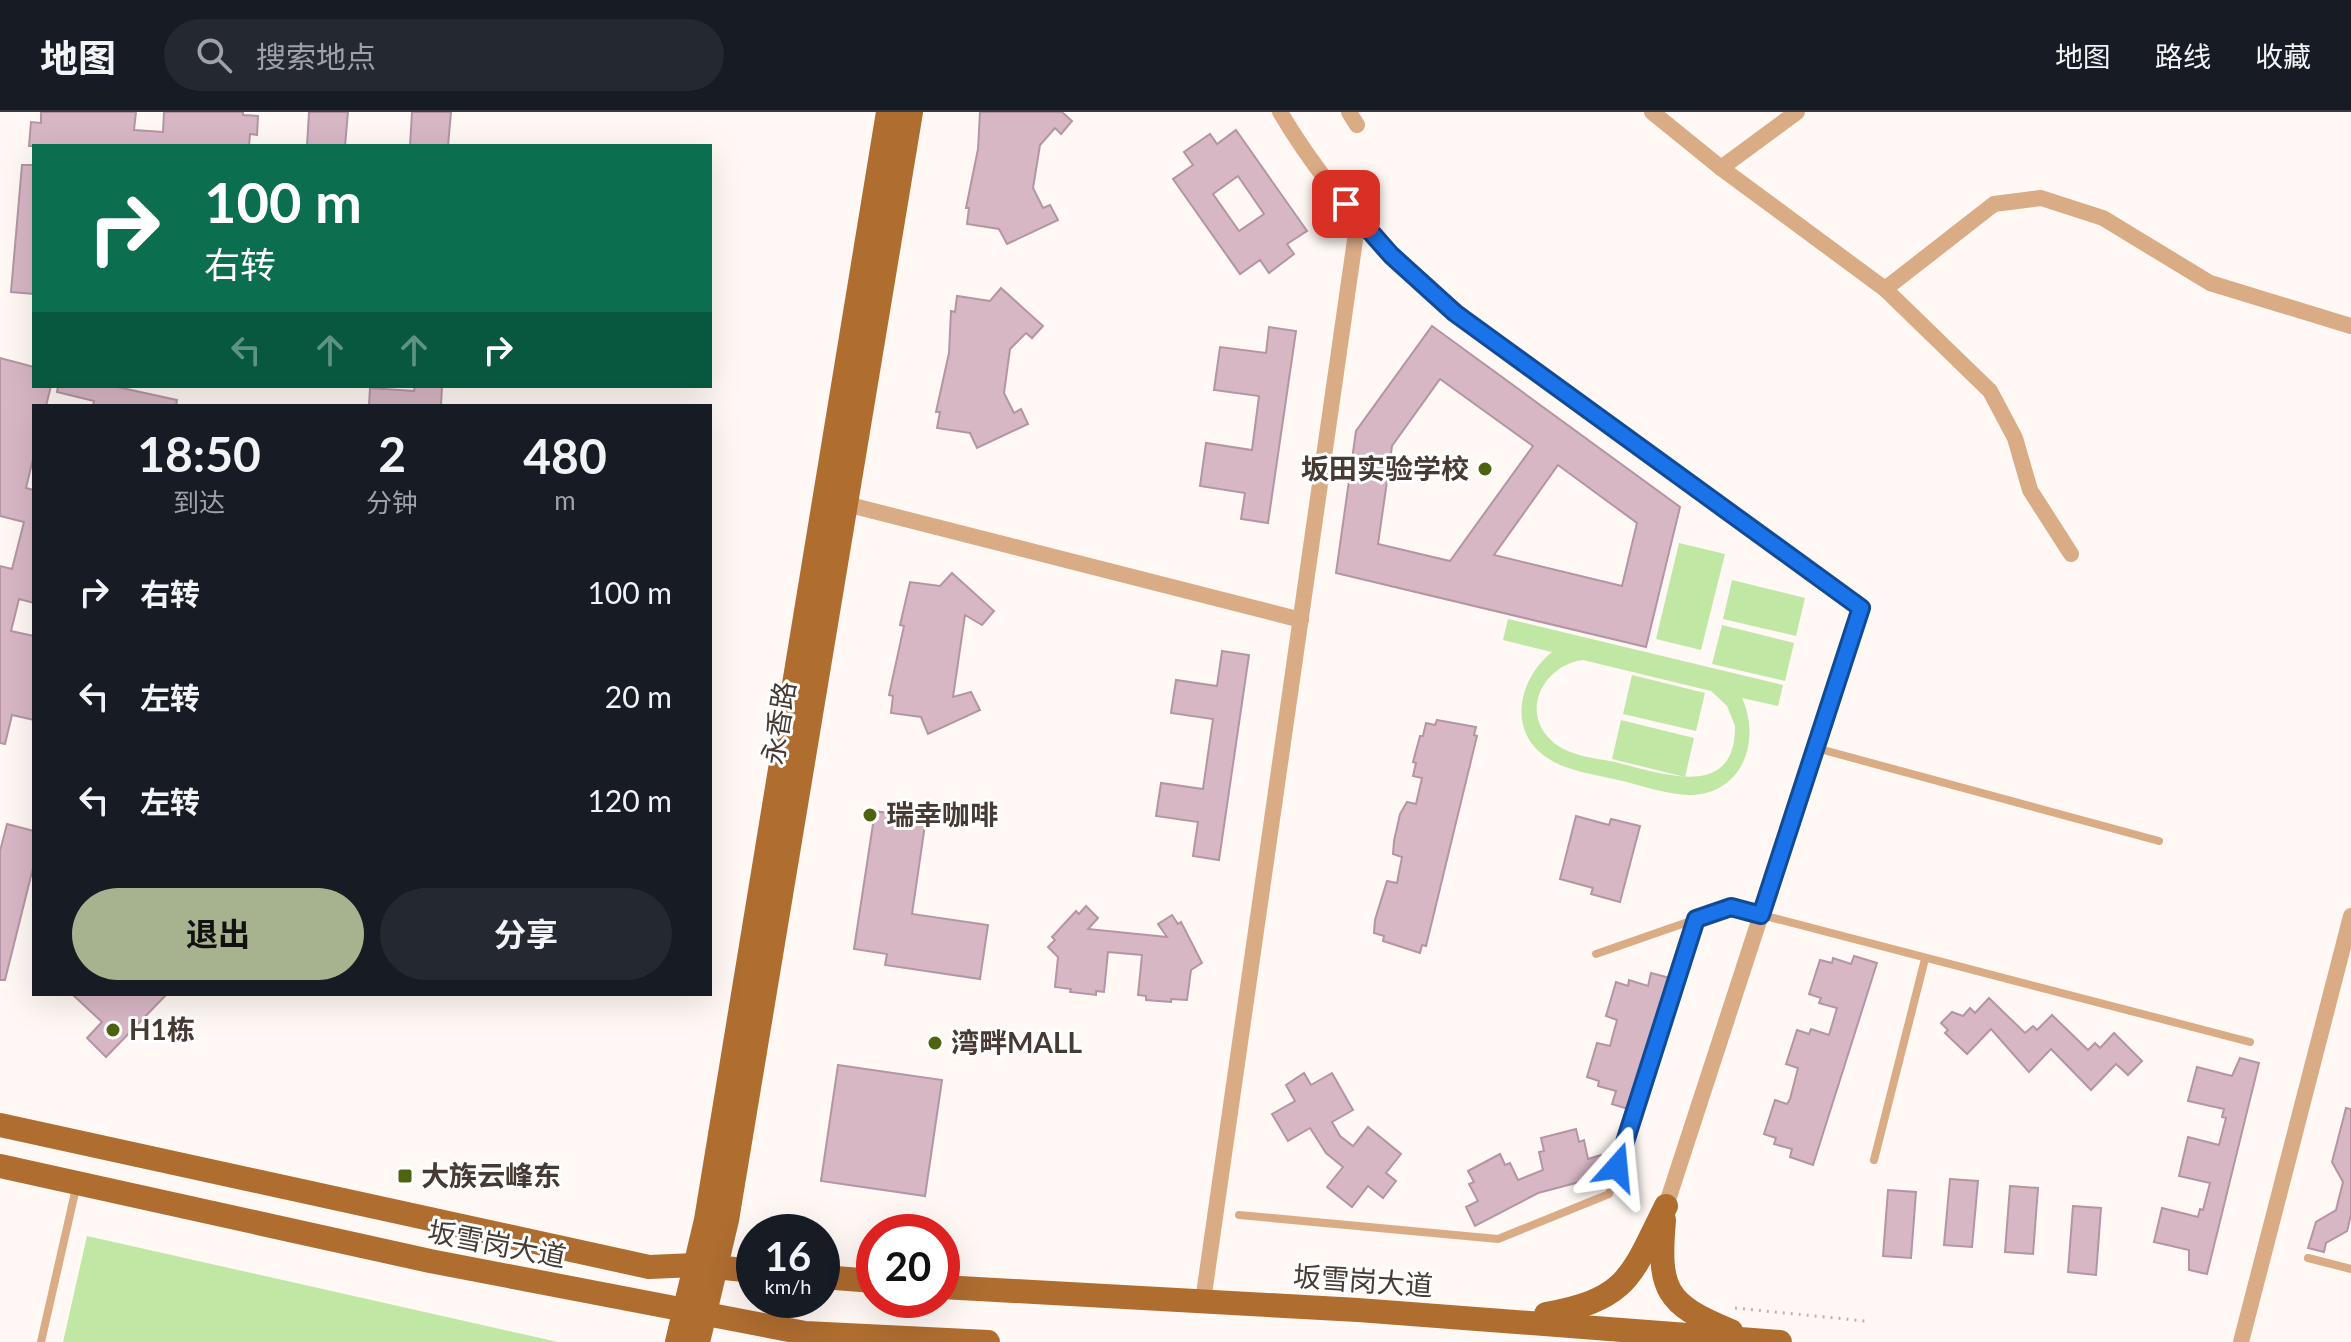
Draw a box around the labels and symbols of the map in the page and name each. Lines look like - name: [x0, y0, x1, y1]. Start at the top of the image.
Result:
- pin: [1312, 170, 1380, 238]
- place label: 坂田实验学校: [1301, 451, 1469, 485]
- marker: 坂田实验学校: [1476, 460, 1494, 478]
- street label: 永香路: [755, 679, 801, 767]
- place label: 瑞幸咖啡: [886, 797, 998, 831]
- marker: 瑞幸咖啡: [861, 806, 879, 824]
- place label: H1栋: [129, 1012, 195, 1046]
- marker: H1栋: [104, 1021, 122, 1039]
- place label: 湾畔MALL: [951, 1025, 1082, 1059]
- marker: 湾畔MALL: [926, 1034, 944, 1052]
- position arrow: [1575, 1125, 1659, 1209]
- place label: 大族云峰东: [421, 1158, 561, 1192]
- marker: 大族云峰东: [396, 1167, 414, 1185]
- street label: 坂雪岗大道: [425, 1213, 569, 1273]
- speed limit sign: 20: [856, 1214, 960, 1318]
- street label: 坂雪岗大道: [1292, 1258, 1434, 1302]

